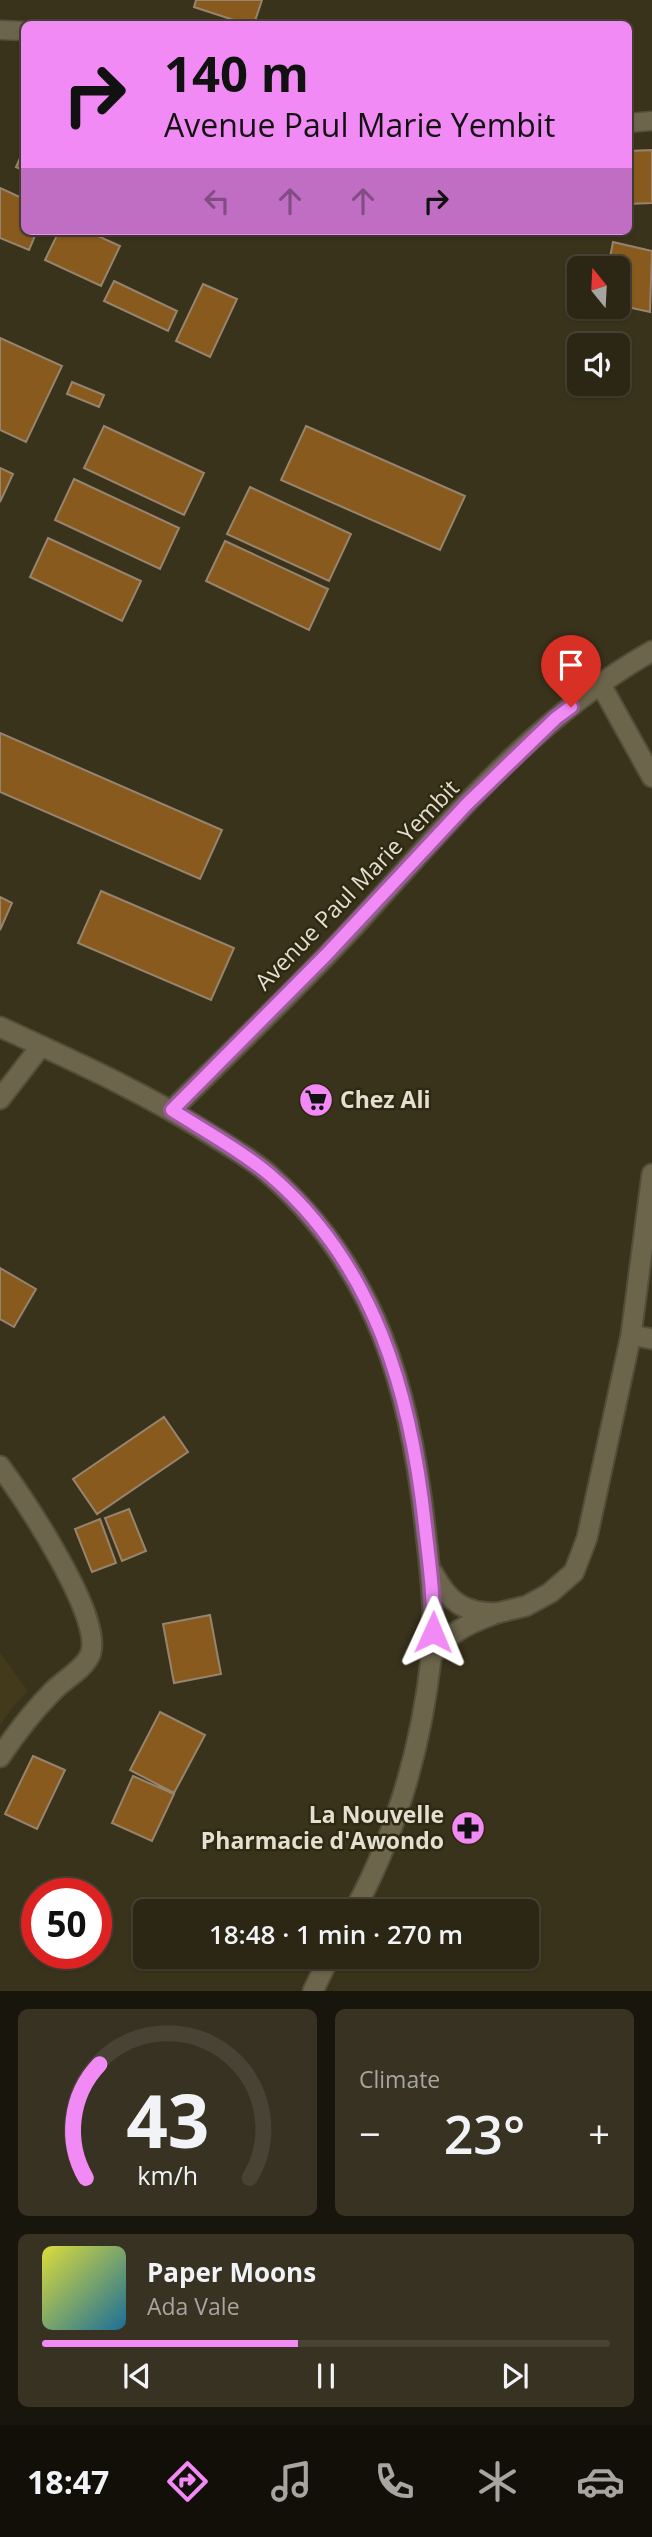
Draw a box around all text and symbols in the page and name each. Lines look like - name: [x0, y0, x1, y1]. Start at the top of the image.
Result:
- text: 140 m: [164, 40, 309, 106]
- icon: right: [49, 49, 140, 140]
- text: Avenue Paul Marie Yembit: [164, 103, 555, 146]
- icon: left: [198, 182, 236, 220]
- icon: ahead: [271, 182, 309, 220]
- icon: ahead: [344, 182, 382, 220]
- icon: right: [417, 182, 455, 220]
- north arrow: [567, 256, 630, 318]
- map controls: [567, 256, 630, 396]
- button: sound: [567, 333, 630, 396]
- pin: [541, 635, 601, 707]
- icon: arrive: [552, 646, 590, 684]
- street label: Avenue Paul Marie Yembit: [247, 772, 465, 997]
- supermarket icon: Chez Ali: [297, 1081, 335, 1119]
- place label: Chez Ali: [340, 1083, 430, 1115]
- position arrow: [396, 1595, 470, 1669]
- place label: La Nouvelle Pharmacie d'Awondo: [201, 1798, 444, 1856]
- pharmacy icon: La Nouvelle Pharmacie d'Awondo: [449, 1809, 487, 1847]
- speed limit sign: 50: [21, 1878, 112, 1969]
- text: 18:48 · 1 min · 270 m: [209, 1916, 463, 1952]
- text: Climate: [359, 2063, 440, 2095]
- text: 43: [126, 2071, 209, 2170]
- text: 23°: [444, 2098, 525, 2169]
- text: −: [359, 2107, 381, 2159]
- text: +: [588, 2107, 610, 2159]
- text: km/h: [137, 2158, 198, 2192]
- text: Paper Moons: [147, 2254, 316, 2290]
- text: Ada Vale: [147, 2290, 240, 2322]
- icon: previous: [118, 2357, 156, 2395]
- icon: pause: [307, 2357, 345, 2395]
- icon: next: [496, 2357, 534, 2395]
- icon: directions: [163, 2457, 212, 2506]
- icon: music: [267, 2457, 316, 2506]
- icon: phone: [370, 2457, 419, 2506]
- icon: climate: [473, 2457, 522, 2506]
- icon: car: [576, 2457, 625, 2506]
- text: 18:47: [27, 2460, 109, 2503]

